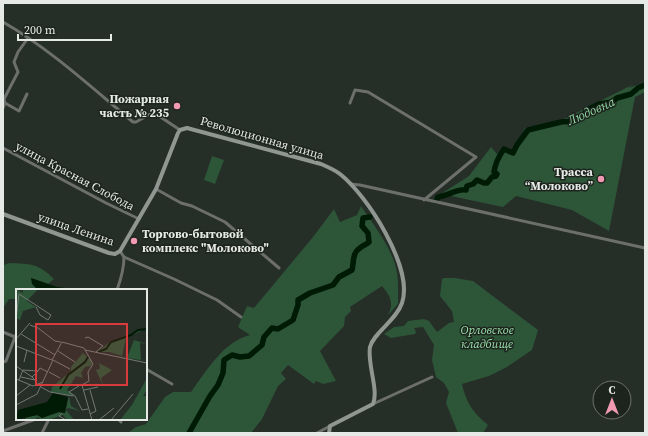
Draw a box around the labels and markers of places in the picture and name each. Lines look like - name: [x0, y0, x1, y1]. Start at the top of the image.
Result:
- place label: Пожарная часть № 235: [100, 91, 169, 121]
- marker: Пожарная часть № 235: [172, 101, 182, 111]
- place label: Трасса “Молоково”: [525, 164, 594, 194]
- marker: Трасса “Молоково”: [596, 174, 606, 184]
- place label: Торгово-бытовой комплекс "Молоково": [142, 226, 269, 256]
- marker: Торгово-бытовой комплекс "Молоково": [129, 236, 139, 246]

